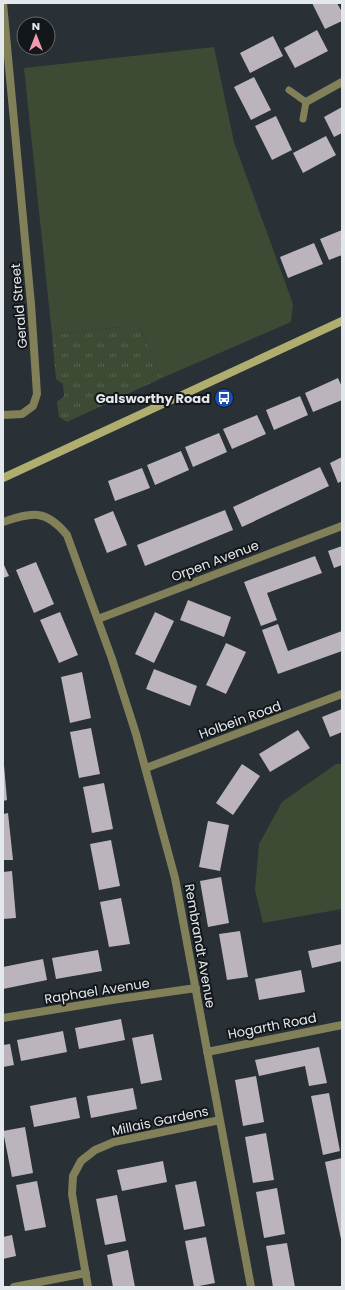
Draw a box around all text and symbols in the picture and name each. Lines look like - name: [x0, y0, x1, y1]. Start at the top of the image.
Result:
- north arrow: [16, 16, 56, 56]
- text: N: [32, 18, 40, 34]
- street label: Gerald Street: [6, 262, 32, 349]
- bus stop icon: Galsworthy Road: [213, 387, 235, 409]
- place label: Galsworthy Road: [96, 389, 210, 408]
- street label: Orpen Avenue: [168, 536, 262, 586]
- street label: Holbein Road: [196, 696, 284, 744]
- street label: Rembrandt Avenue: [180, 882, 220, 1010]
- street label: Raphael Avenue: [43, 973, 151, 1009]
- street label: Hogarth Road: [226, 1008, 318, 1044]
- street label: Millais Gardens: [110, 1101, 210, 1141]

